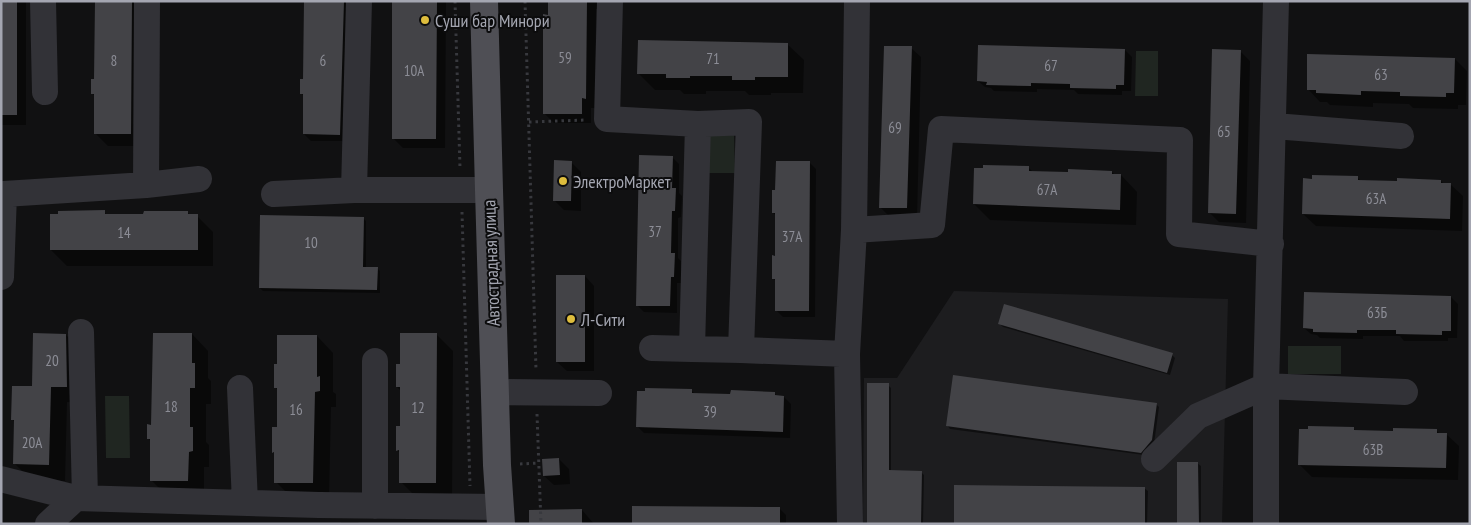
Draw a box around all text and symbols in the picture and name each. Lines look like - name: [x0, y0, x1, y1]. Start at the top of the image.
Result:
- place label: Суши бар Минори: [435, 9, 550, 32]
- marker: Суши бар Минори: [419, 14, 431, 26]
- house number: 59: [558, 48, 572, 67]
- house number: 71: [706, 49, 720, 68]
- house number: 8: [111, 51, 117, 70]
- house number: 6: [320, 51, 327, 70]
- house number: 67: [1044, 56, 1058, 75]
- house number: 10А: [404, 61, 425, 80]
- house number: 63: [1374, 65, 1388, 84]
- house number: 69: [888, 118, 902, 137]
- house number: 65: [1217, 122, 1231, 141]
- place label: ЭлектроМаркет: [573, 170, 671, 193]
- marker: ЭлектроМаркет: [557, 175, 569, 187]
- house number: 67А: [1037, 180, 1058, 199]
- house number: 63А: [1366, 189, 1387, 208]
- street label: Автострадная улица: [477, 199, 505, 327]
- house number: 37: [648, 222, 662, 241]
- house number: 14: [117, 223, 131, 242]
- house number: 37А: [782, 227, 803, 246]
- house number: 10: [304, 233, 318, 252]
- house number: 63Б: [1367, 303, 1387, 322]
- place label: Л-Сити: [580, 308, 625, 331]
- marker: Л-Сити: [565, 313, 577, 325]
- house number: 20: [45, 351, 59, 370]
- house number: 18: [164, 397, 178, 416]
- house number: 12: [411, 398, 425, 417]
- house number: 16: [289, 400, 303, 419]
- house number: 39: [703, 402, 717, 421]
- house number: 20А: [22, 433, 43, 452]
- house number: 63В: [1363, 440, 1383, 459]

